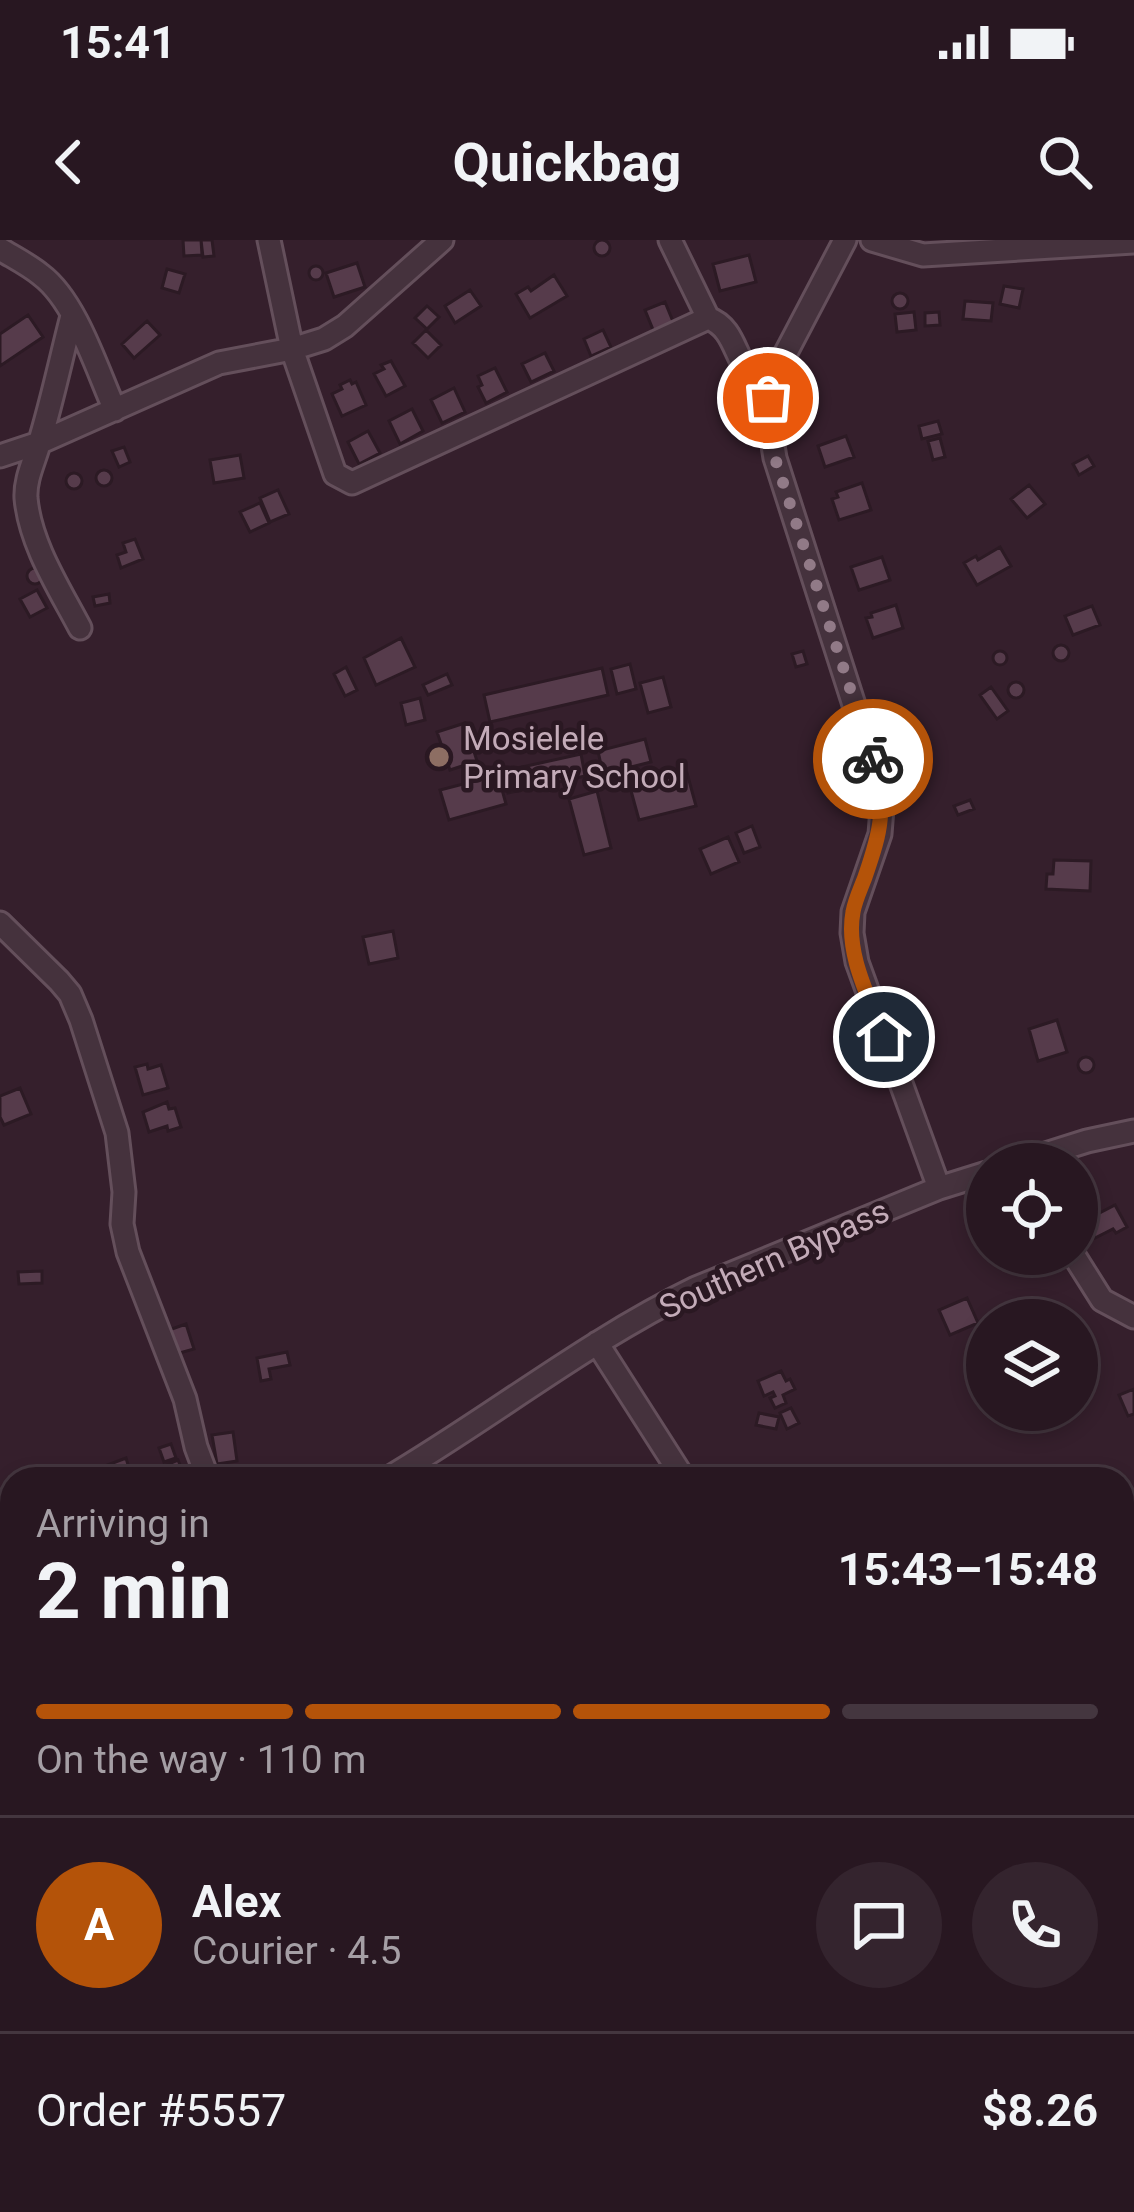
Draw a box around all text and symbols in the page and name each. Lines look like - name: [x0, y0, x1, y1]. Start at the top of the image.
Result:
- text: 15:41: [60, 16, 176, 69]
- icon: back: [36, 129, 102, 195]
- icon: search: [1032, 129, 1098, 195]
- text: Quickbag: [453, 131, 681, 194]
- pin: [717, 347, 819, 449]
- icon: bag: [735, 365, 801, 431]
- courier: [813, 699, 933, 819]
- place label: Mosielele Primary School: [463, 719, 686, 796]
- icon: bike: [840, 726, 906, 792]
- marker: Mosielele Primary School: [426, 744, 452, 770]
- pin: [833, 986, 935, 1088]
- icon: home: [851, 1004, 917, 1070]
- map controls: [966, 1143, 1098, 1431]
- button: locate: [966, 1143, 1098, 1275]
- street label: Southern Bypass: [653, 1191, 895, 1327]
- button: layers: [966, 1299, 1098, 1431]
- text: Arriving in: [36, 1501, 210, 1547]
- text: 15:43–15:48: [838, 1543, 1098, 1596]
- text: 2 min: [36, 1546, 232, 1637]
- text: On the way · 110 m: [36, 1737, 367, 1783]
- button: chat: [816, 1862, 942, 1988]
- button: phone: [972, 1862, 1098, 1988]
- text: Alex: [192, 1875, 281, 1928]
- text: A: [84, 1898, 114, 1951]
- text: Courier · 4.5: [192, 1928, 401, 1974]
- text: Order #5557: [36, 2084, 286, 2137]
- text: $8.26: [982, 2084, 1098, 2137]

